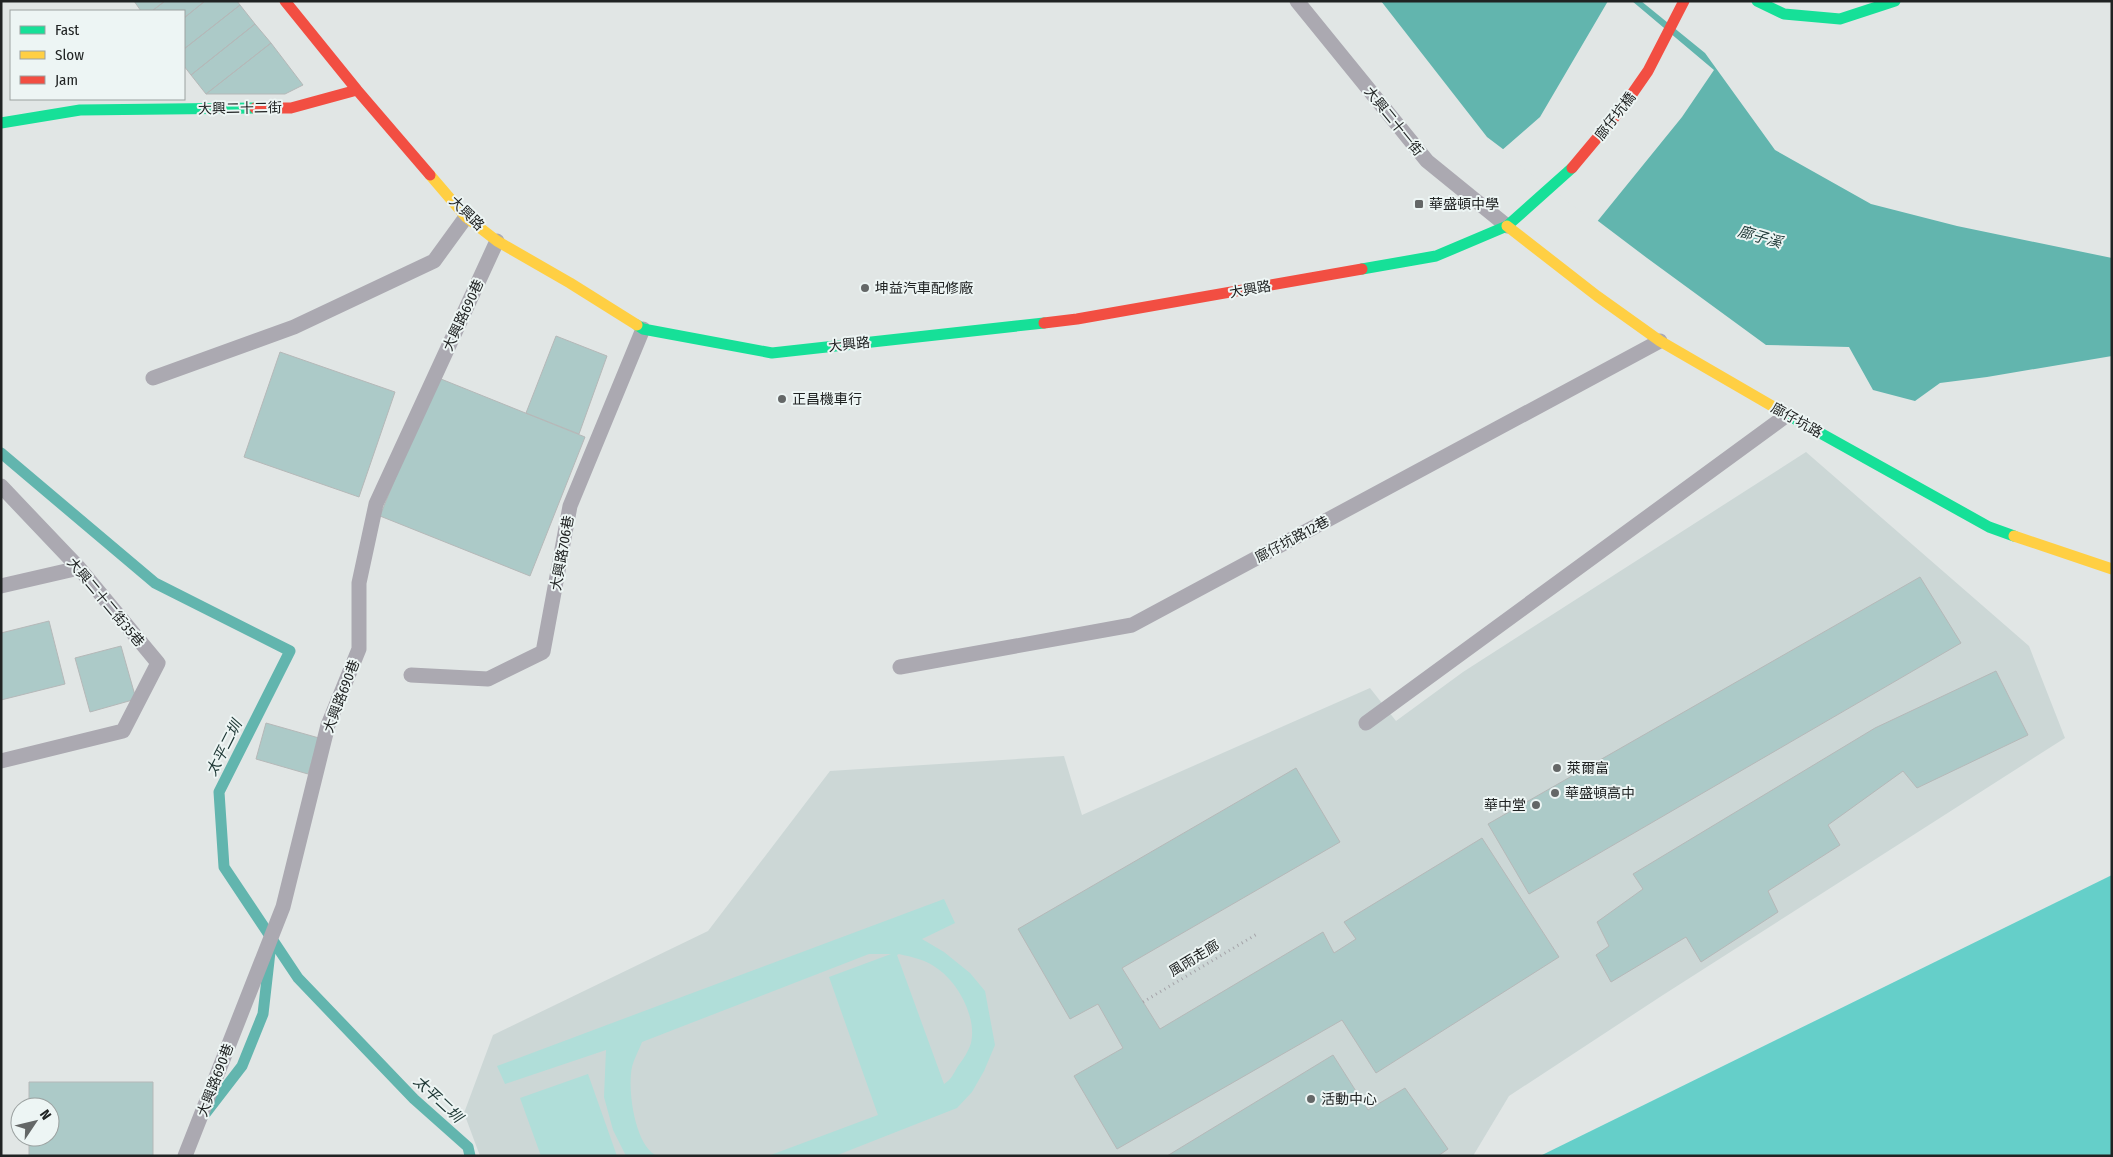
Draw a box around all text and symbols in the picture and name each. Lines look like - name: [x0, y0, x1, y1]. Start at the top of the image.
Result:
- legend: [10, 10, 185, 100]
- text: Fast: [55, 21, 79, 39]
- text: Slow: [55, 46, 84, 64]
- text: Jam: [55, 71, 78, 89]
- street label: 大興二十一街: [1361, 83, 1427, 159]
- street label: 廍仔坑橋: [1591, 89, 1639, 144]
- street label: 大興二十二街: [198, 99, 282, 118]
- street label: 大興路: [446, 193, 488, 234]
- place label: 華盛頓中學: [1429, 196, 1499, 213]
- marker: 華盛頓中學: [1413, 198, 1425, 210]
- water label: 廍子溪: [1736, 222, 1786, 252]
- street label: 大興路690巷: [440, 277, 487, 354]
- street label: 大興路: [1228, 277, 1272, 302]
- place label: 坤益汽車配修廠: [875, 280, 973, 297]
- marker: 坤益汽車配修廠: [859, 282, 871, 294]
- street label: 大興路: [827, 334, 871, 355]
- place label: 正昌機車行: [792, 391, 862, 408]
- marker: 正昌機車行: [776, 393, 788, 405]
- street label: 廍仔坑路: [1768, 399, 1825, 441]
- street label: 廍仔坑路12巷: [1252, 513, 1332, 566]
- street label: 大興路706巷: [548, 514, 577, 592]
- street label: 大興二十二街35巷: [64, 554, 148, 650]
- street label: 大興路690巷: [320, 657, 363, 735]
- water label: 太平二圳: [202, 715, 247, 779]
- place label: 萊爾富: [1567, 760, 1609, 777]
- marker: 萊爾富: [1551, 762, 1563, 774]
- place label: 華盛頓高中: [1565, 785, 1635, 802]
- marker: 華盛頓高中: [1549, 787, 1561, 799]
- place label: 華中堂: [1484, 797, 1526, 814]
- marker: 華中堂: [1530, 799, 1542, 811]
- street label: 風雨走廊: [1166, 937, 1223, 980]
- street label: 大興路690巷: [194, 1041, 237, 1119]
- water label: 太平二圳: [410, 1072, 468, 1127]
- place label: 活動中心: [1321, 1091, 1377, 1108]
- marker: 活動中心: [1305, 1093, 1317, 1105]
- north arrow: [10, 1097, 60, 1147]
- text: N: [36, 1107, 55, 1123]

